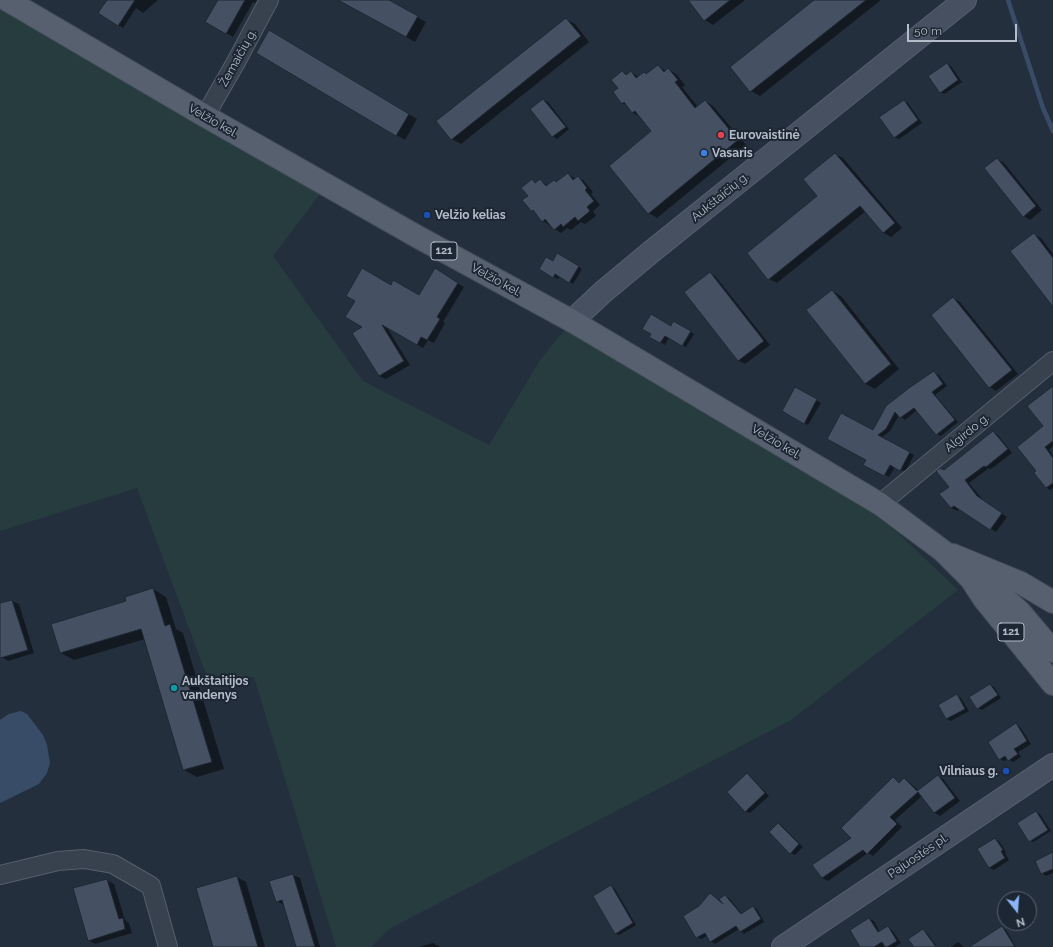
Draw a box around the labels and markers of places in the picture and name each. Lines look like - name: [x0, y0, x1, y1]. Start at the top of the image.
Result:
- place label: Eurovaistinė: [729, 128, 800, 142]
- marker: Eurovaistinė: [716, 130, 726, 140]
- place label: Vasaris: [712, 146, 753, 160]
- marker: Vasaris: [699, 148, 709, 158]
- place label: Velžio kelias: [435, 208, 506, 222]
- marker: Velžio kelias: [422, 210, 432, 220]
- place label: Aukštaitijos vandenys: [182, 674, 248, 702]
- marker: Aukštaitijos vandenys: [169, 683, 179, 693]
- place label: Vilniaus g.: [939, 764, 998, 778]
- marker: Vilniaus g.: [1001, 766, 1011, 776]

